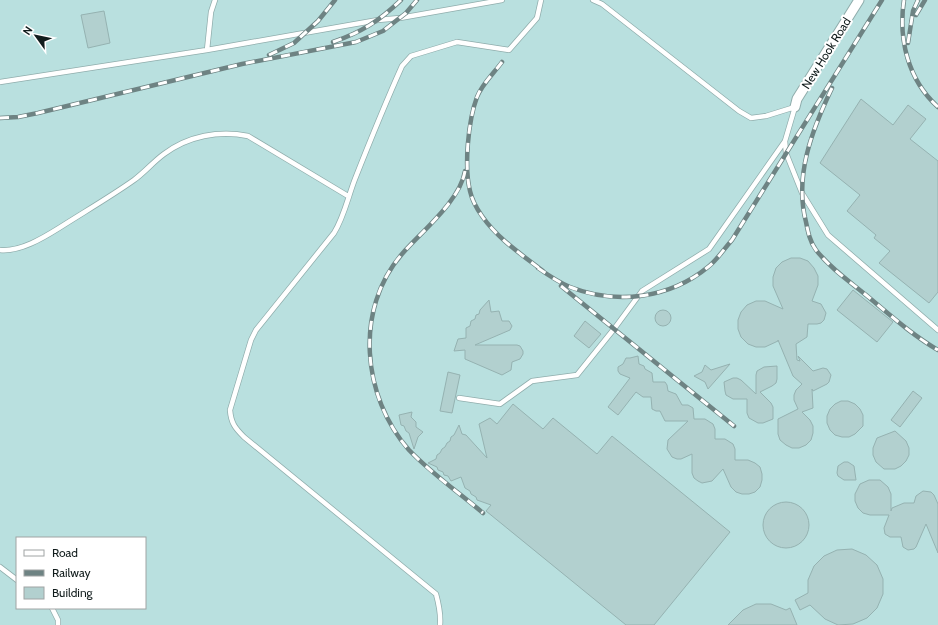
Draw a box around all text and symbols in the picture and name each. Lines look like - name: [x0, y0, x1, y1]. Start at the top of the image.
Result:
- street label: New Hook Road: [798, 14, 854, 92]
- north arrow: [16, 16, 56, 56]
- text: N: [20, 23, 36, 38]
- legend: [16, 537, 146, 609]
- text: Road: [52, 545, 78, 560]
- text: Railway: [52, 565, 90, 580]
- text: Building: [52, 585, 94, 600]

